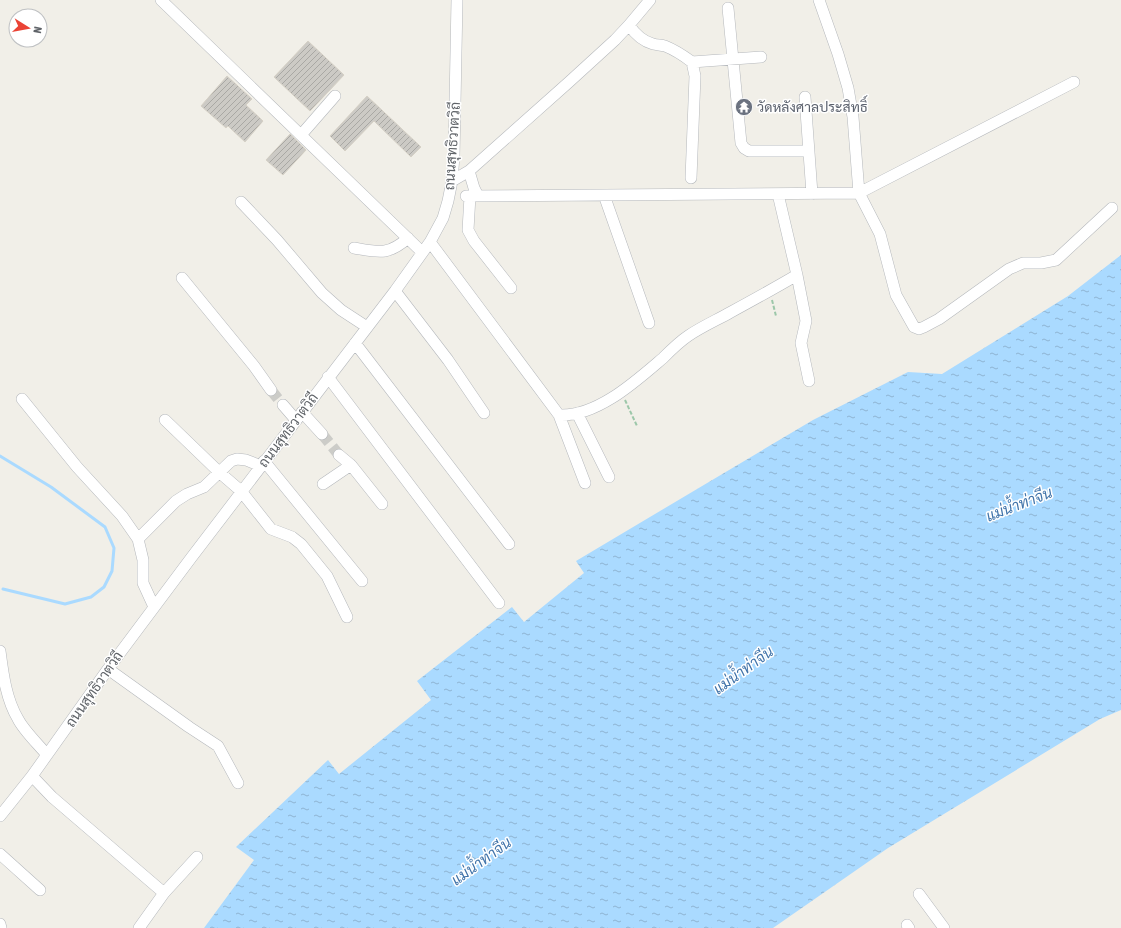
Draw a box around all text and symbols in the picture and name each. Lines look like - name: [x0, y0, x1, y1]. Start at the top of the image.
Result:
- north arrow: [8, 8, 48, 48]
- text: N: [31, 26, 44, 34]
- place label: วัดหลังศาลประสิทธิ์: [757, 95, 868, 115]
- temple icon: วัดหลังศาลประสิทธิ์: [734, 97, 754, 117]
- street label: ถนนสุทธิวาตวิถี: [440, 101, 465, 191]
- street label: ถนนสุทธิวาตวิถี: [254, 389, 323, 471]
- water label: แม่น้ำท่าจีน: [982, 480, 1055, 524]
- water label: แม่น้ำท่าจีน: [707, 639, 777, 697]
- street label: ถนนสุทธิวาตวิถี: [61, 648, 128, 731]
- water label: แม่น้ำท่าจีน: [445, 830, 515, 888]

